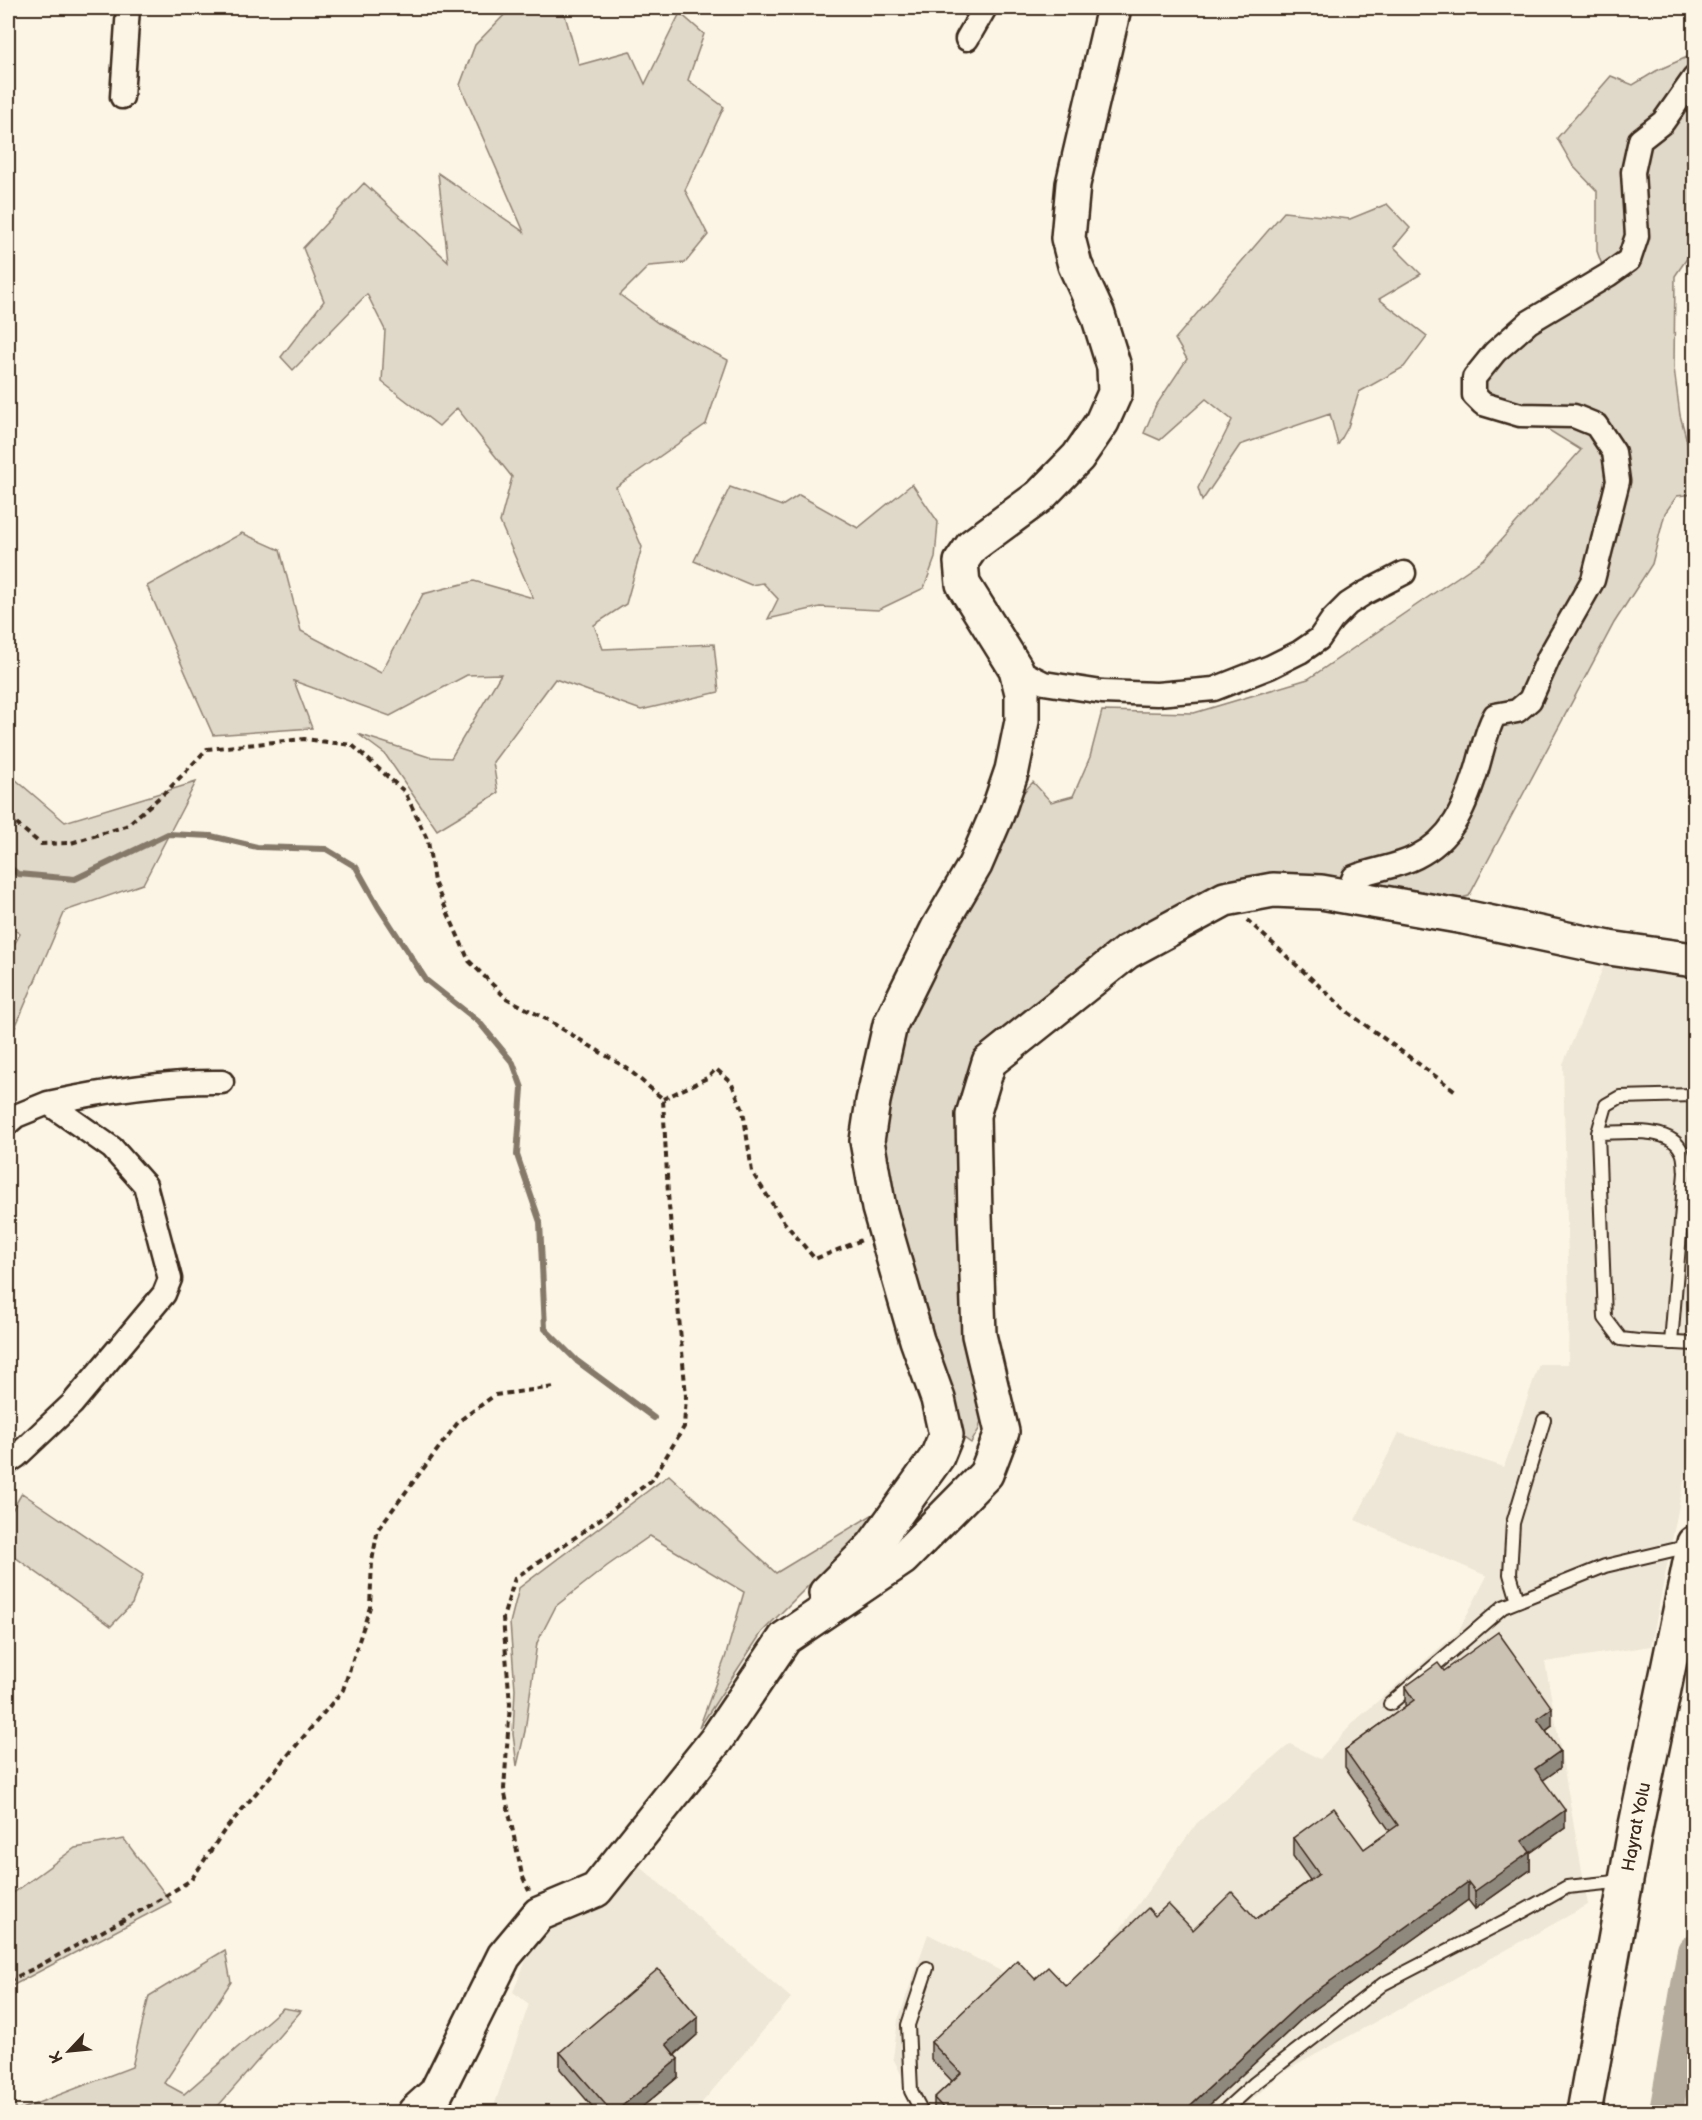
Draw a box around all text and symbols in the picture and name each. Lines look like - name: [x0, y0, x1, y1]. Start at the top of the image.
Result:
- street label: Hayrat Yolu: [1617, 1780, 1655, 1873]
- north arrow: [39, 2021, 99, 2081]
- text: K: [46, 2048, 68, 2066]

